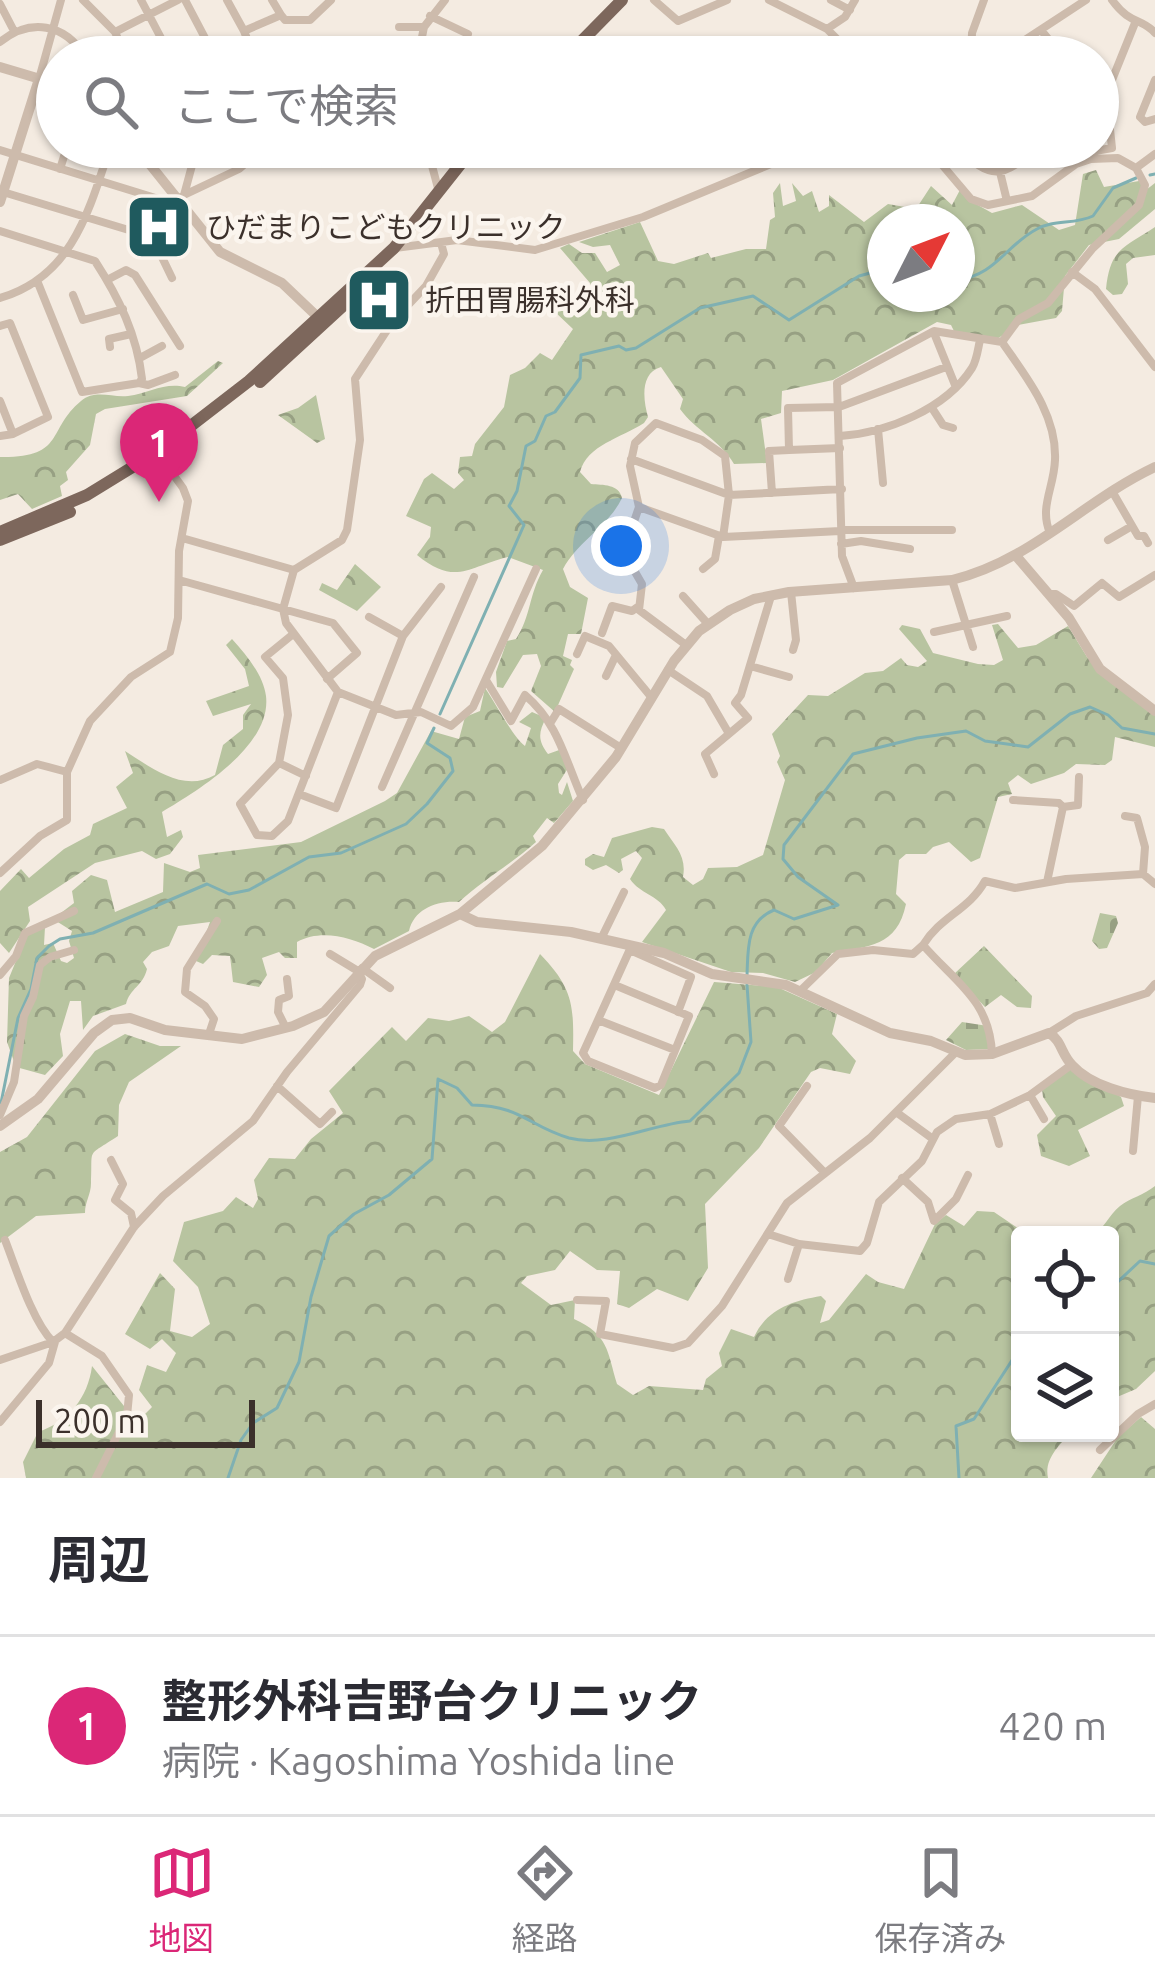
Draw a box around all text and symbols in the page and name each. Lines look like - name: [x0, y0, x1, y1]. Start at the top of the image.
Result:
- search box: [36, 36, 1119, 168]
- icon: search: [78, 69, 144, 135]
- text: ここで検索: [174, 80, 399, 131]
- hospital icon: ひだまりこどもクリニック: [124, 192, 194, 262]
- north arrow: [867, 204, 975, 312]
- place label: ひだまりこどもクリニック: [206, 210, 565, 244]
- hospital icon: 折田胃腸科外科: [344, 265, 414, 335]
- place label: 折田胃腸科外科: [425, 283, 635, 317]
- pin: 1: [120, 403, 198, 502]
- your location: [591, 516, 651, 576]
- map controls: [1011, 1226, 1119, 1442]
- button: locate: [1011, 1226, 1119, 1334]
- button: layers: [1011, 1334, 1119, 1442]
- scale bar: [36, 1394, 255, 1447]
- text: 200 m: [54, 1402, 146, 1439]
- text: 周辺: [48, 1530, 150, 1588]
- text: 整形外科吉野台クリニック: [162, 1675, 702, 1726]
- text: 1: [76, 1704, 98, 1747]
- text: 420 m: [998, 1704, 1107, 1747]
- text: 病院 · Kagoshima Yoshida line: [162, 1739, 675, 1782]
- tab: 地図: [149, 1840, 215, 1960]
- tab: 経路: [512, 1840, 578, 1960]
- tab: 保存済み: [875, 1840, 1007, 1960]

